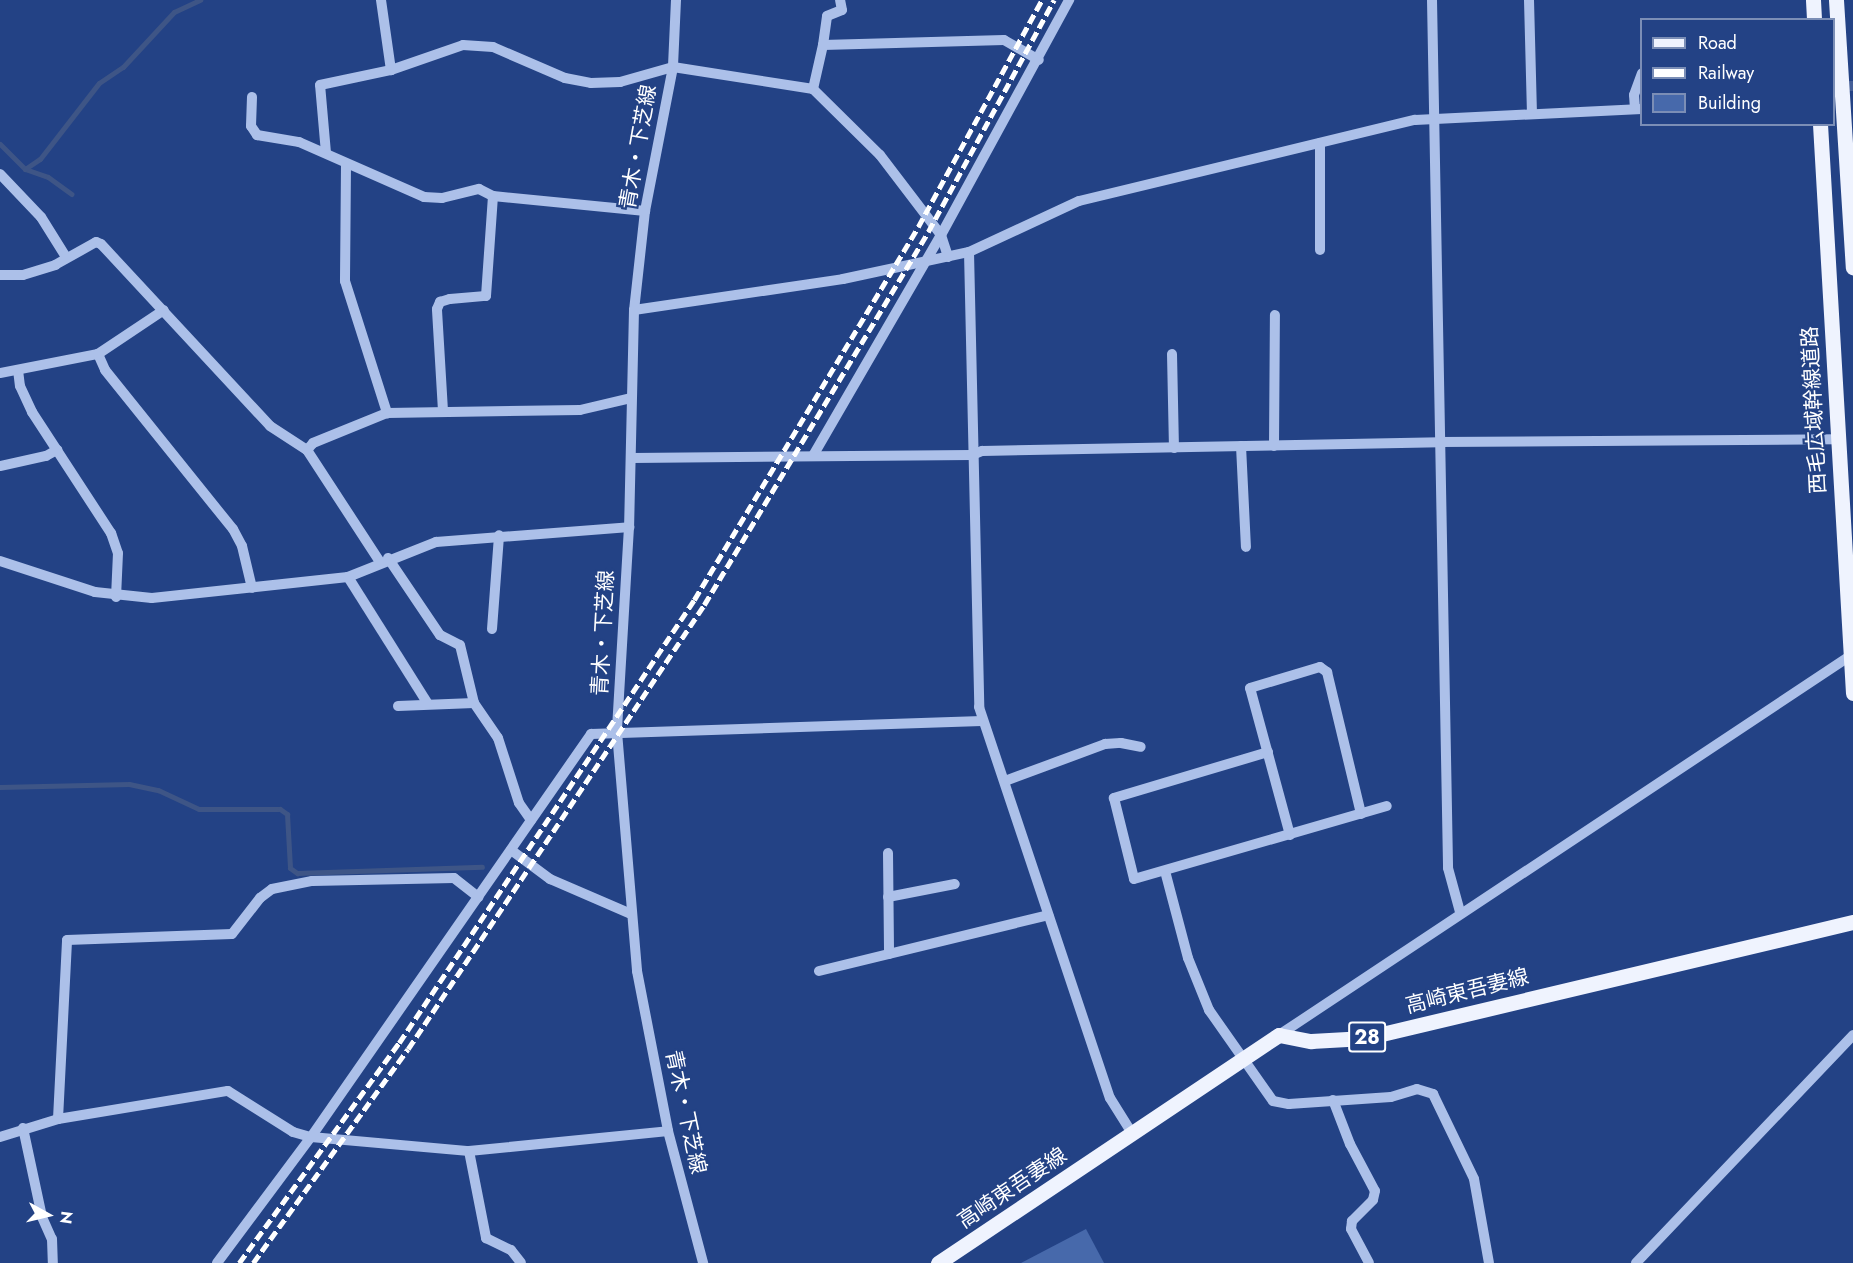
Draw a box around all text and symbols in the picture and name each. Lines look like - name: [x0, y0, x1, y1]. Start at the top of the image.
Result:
- legend: [1640, 18, 1835, 126]
- text: Road: [1698, 30, 1737, 56]
- text: Railway: [1698, 60, 1754, 86]
- street label: 青木・下芝線: [615, 83, 661, 211]
- text: Building: [1698, 90, 1761, 116]
- street label: 西毛広域幹線道路: [1797, 325, 1831, 495]
- street label: 青木・下芝線: [587, 569, 619, 697]
- street label: 高崎東吾妻線: [1403, 964, 1531, 1018]
- road number: 28: [1348, 1020, 1386, 1054]
- street label: 青木・下芝線: [661, 1048, 711, 1176]
- street label: 高崎東吾妻線: [953, 1142, 1071, 1234]
- north arrow: [18, 1185, 78, 1245]
- text: N: [54, 1210, 79, 1225]

